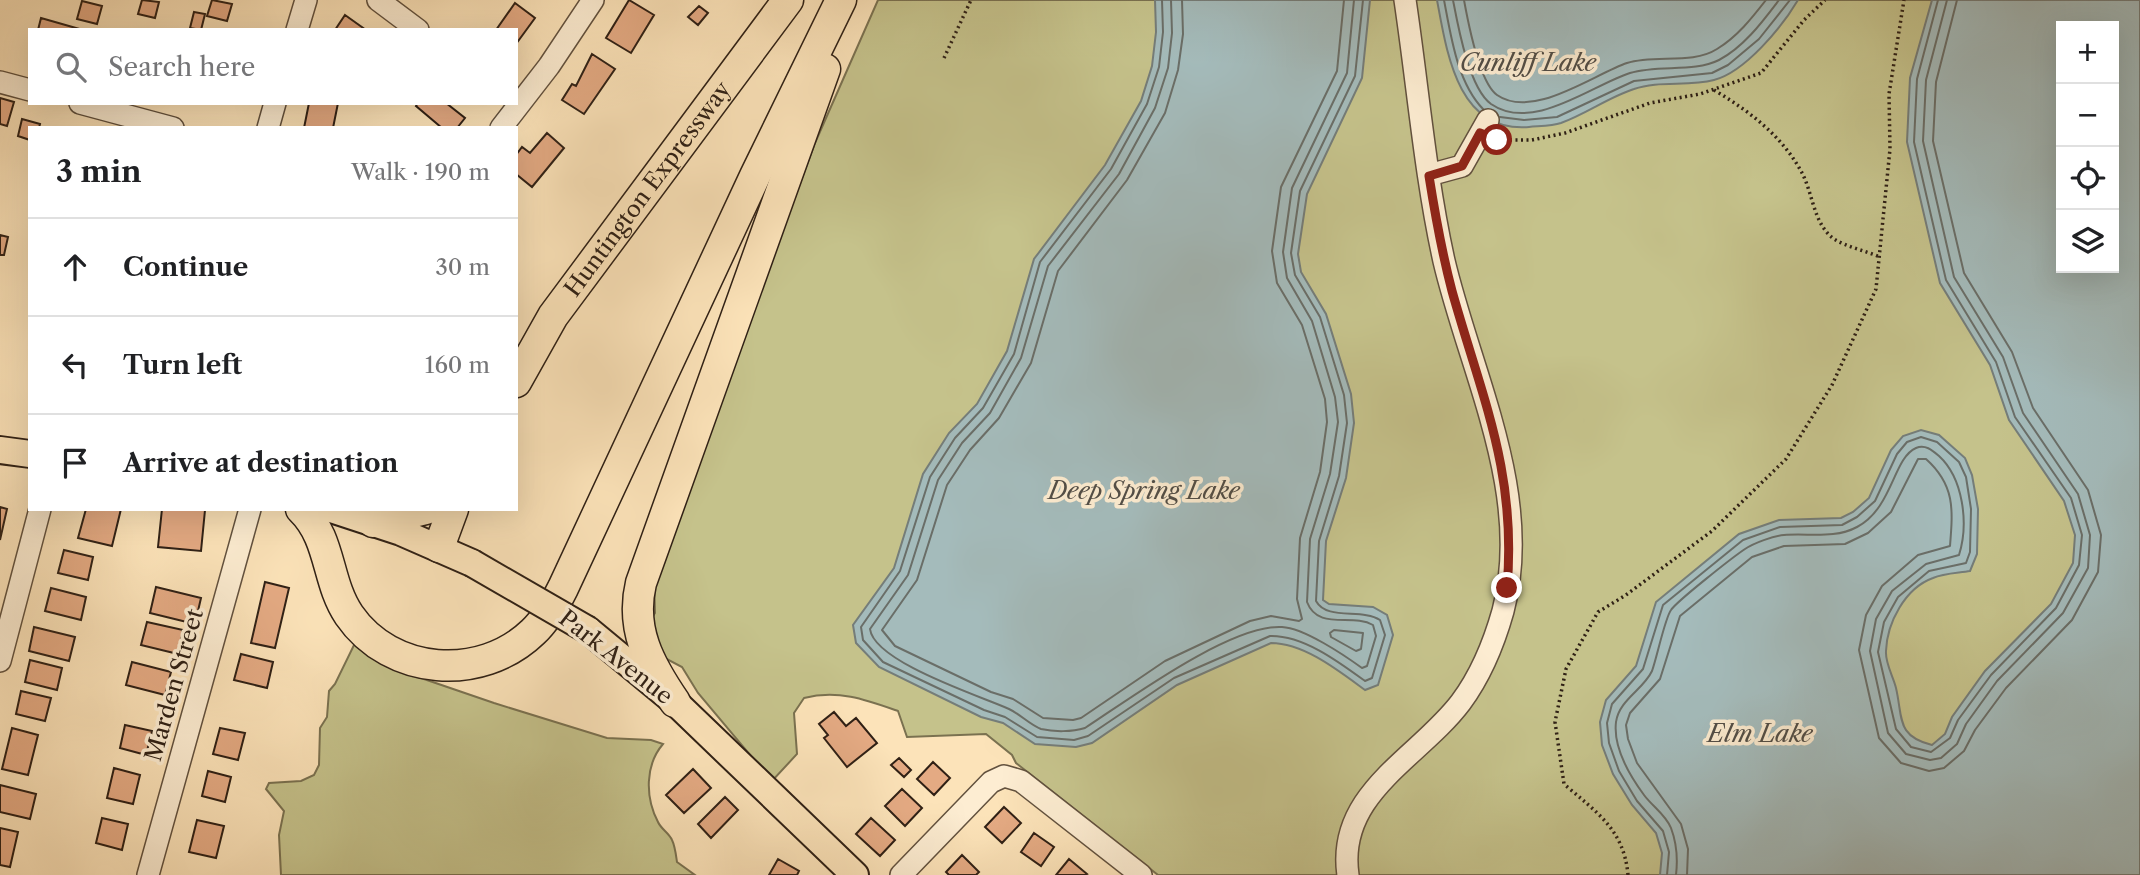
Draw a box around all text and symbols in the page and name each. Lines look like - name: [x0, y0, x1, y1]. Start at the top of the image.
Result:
- map controls: [2056, 21, 2119, 273]
- button: +: [2056, 21, 2119, 84]
- search box: [28, 28, 518, 105]
- icon: search: [52, 48, 90, 86]
- water label: Cunliff Lake: [1460, 48, 1598, 77]
- text: Search here: [108, 51, 255, 83]
- street label: Huntington Expressway: [558, 76, 737, 302]
- button: −: [2056, 84, 2119, 147]
- route start: [1481, 124, 1512, 155]
- button: locate: [2056, 147, 2119, 210]
- text: 3 min: [56, 153, 142, 190]
- text: Walk · 190 m: [351, 158, 490, 186]
- button: layers: [2056, 210, 2119, 273]
- icon: ahead: [56, 248, 94, 286]
- text: Continue: [123, 251, 248, 283]
- text: 30 m: [435, 253, 490, 281]
- icon: left: [56, 346, 94, 384]
- text: Turn left: [123, 349, 242, 381]
- text: 160 m: [425, 351, 490, 379]
- icon: arrive: [56, 444, 94, 482]
- text: Arrive at destination: [123, 447, 398, 479]
- water label: Deep Spring Lake: [1046, 476, 1241, 505]
- route end: [1491, 572, 1522, 603]
- street label: Park Avenue: [554, 604, 678, 710]
- street label: Marden Street: [139, 606, 209, 764]
- water label: Elm Lake: [1706, 719, 1814, 748]

